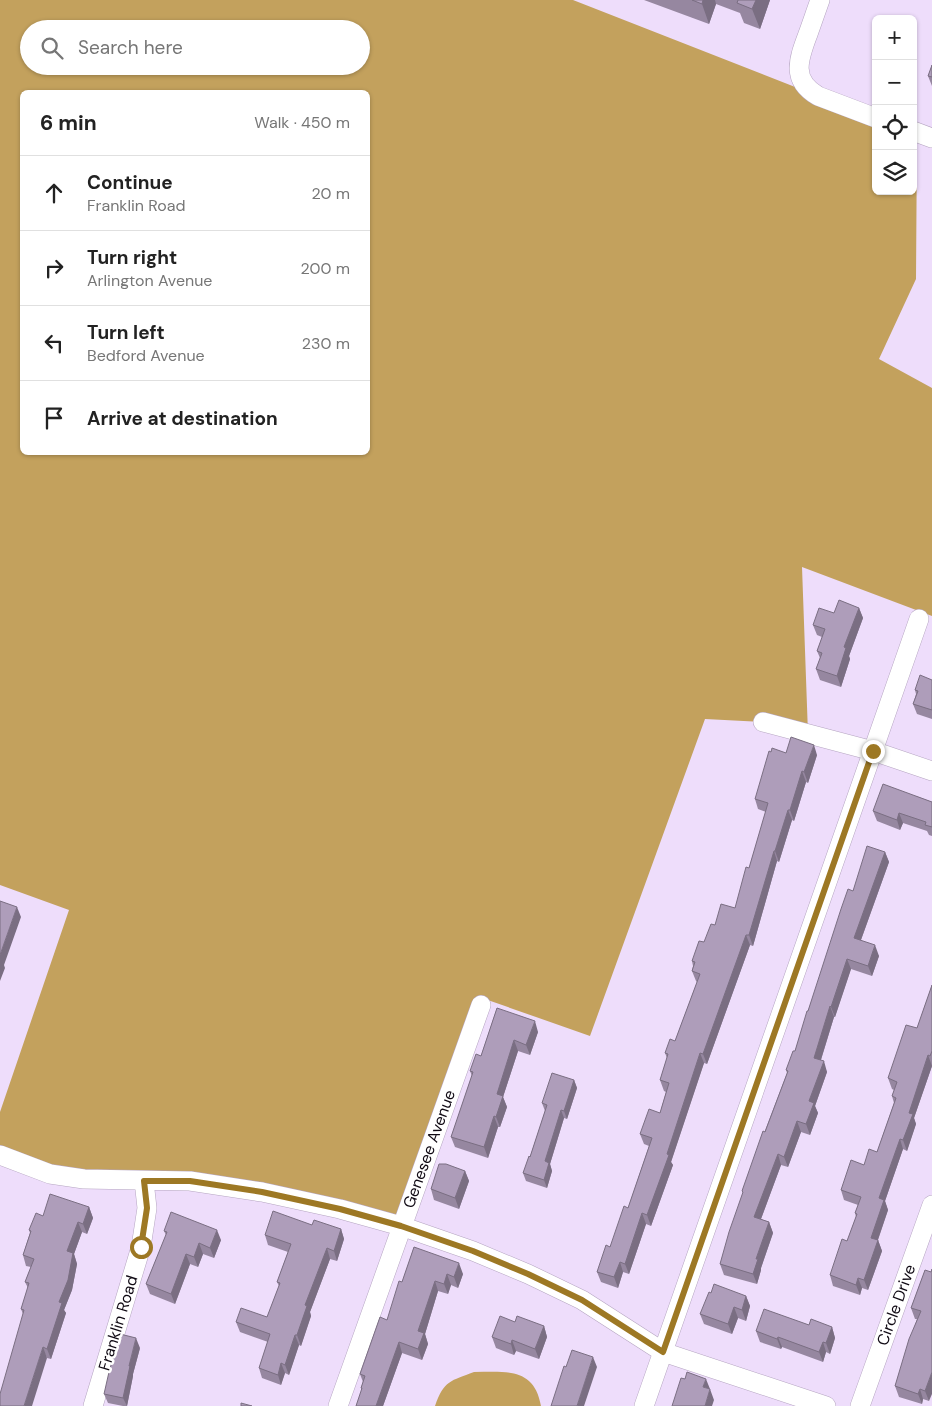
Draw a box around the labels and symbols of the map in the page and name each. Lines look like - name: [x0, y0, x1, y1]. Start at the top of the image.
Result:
- route end: [862, 740, 885, 763]
- street label: Genesee Avenue: [398, 1087, 460, 1211]
- route start: [130, 1236, 153, 1259]
- street label: Circle Drive: [872, 1262, 920, 1348]
- street label: Franklin Road: [94, 1273, 142, 1373]

